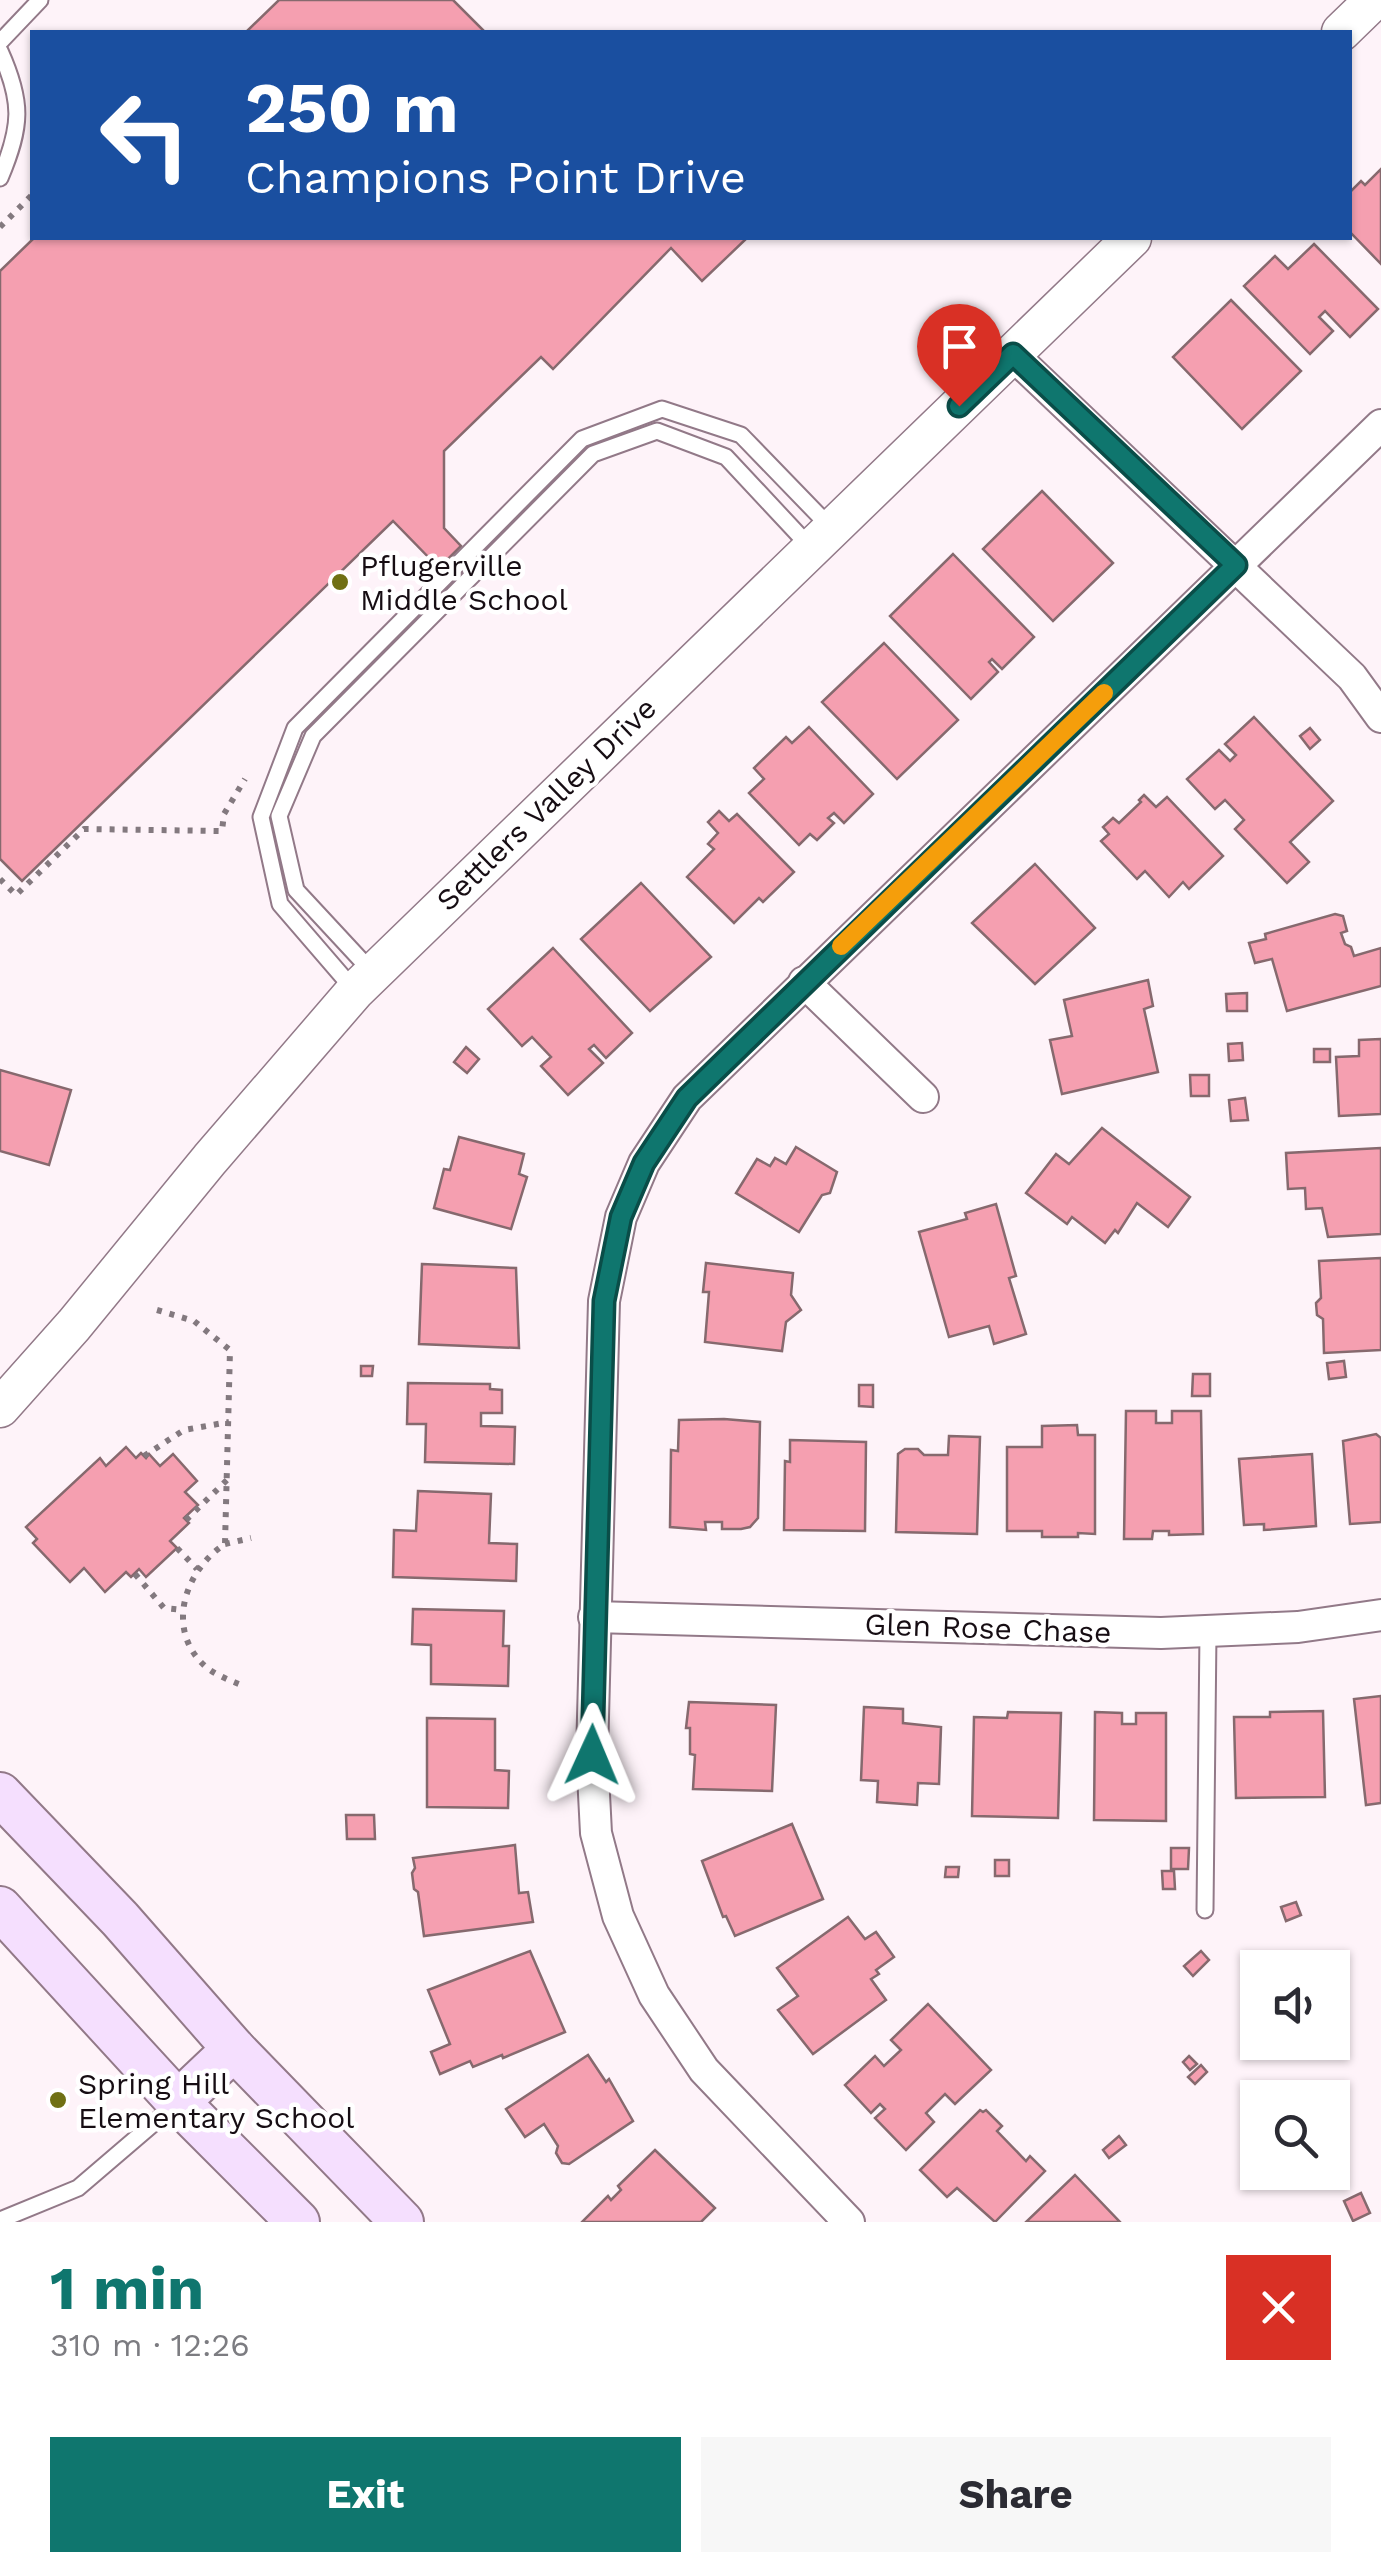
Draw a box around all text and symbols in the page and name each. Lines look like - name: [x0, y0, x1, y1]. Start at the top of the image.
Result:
- text: 250 m: [245, 67, 459, 149]
- icon: left: [80, 70, 210, 200]
- text: Champions Point Drive: [245, 151, 746, 204]
- pin: [917, 304, 1002, 407]
- icon: arrive: [932, 319, 987, 374]
- place label: Pflugerville Middle School: [360, 548, 568, 617]
- marker: Pflugerville Middle School: [329, 571, 351, 593]
- street label: Settlers Valley Drive: [429, 690, 663, 918]
- street label: Glen Rose Chase: [864, 1606, 1112, 1650]
- position arrow: [540, 1703, 644, 1807]
- map controls: [1240, 1950, 1350, 2190]
- button: sound: [1240, 1950, 1350, 2060]
- place label: Spring Hill Elementary School: [78, 2066, 354, 2135]
- button: search: [1240, 2080, 1350, 2190]
- marker: Spring Hill Elementary School: [47, 2089, 69, 2111]
- text: 1 min: [50, 2253, 204, 2324]
- button: close: [1226, 2255, 1331, 2360]
- text: 310 m · 12:26: [50, 2326, 250, 2364]
- button: Exit: [50, 2437, 681, 2552]
- button: Share: [701, 2437, 1331, 2552]

